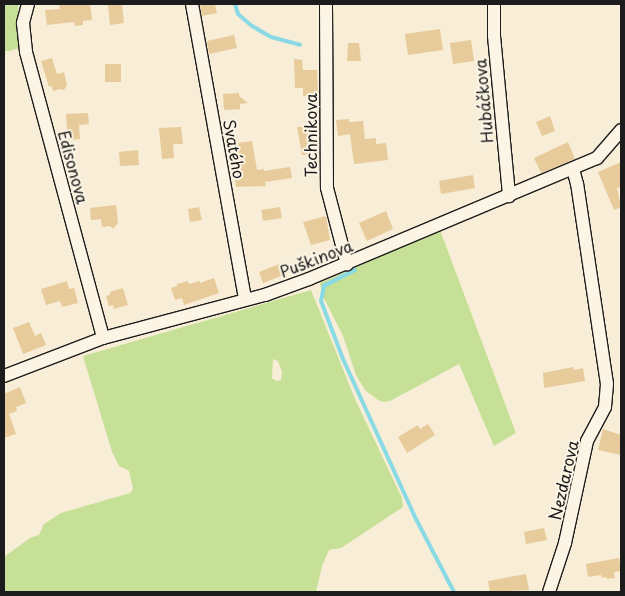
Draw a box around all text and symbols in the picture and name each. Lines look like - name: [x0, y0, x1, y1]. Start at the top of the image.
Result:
- street label: Hubáčkova: [470, 58, 496, 144]
- street label: Technikova: [300, 93, 320, 177]
- street label: Svatého: [220, 118, 250, 180]
- street label: Edisonova: [55, 128, 93, 206]
- street label: Puškinova: [277, 235, 355, 281]
- street label: Nezdarova: [544, 438, 582, 522]

